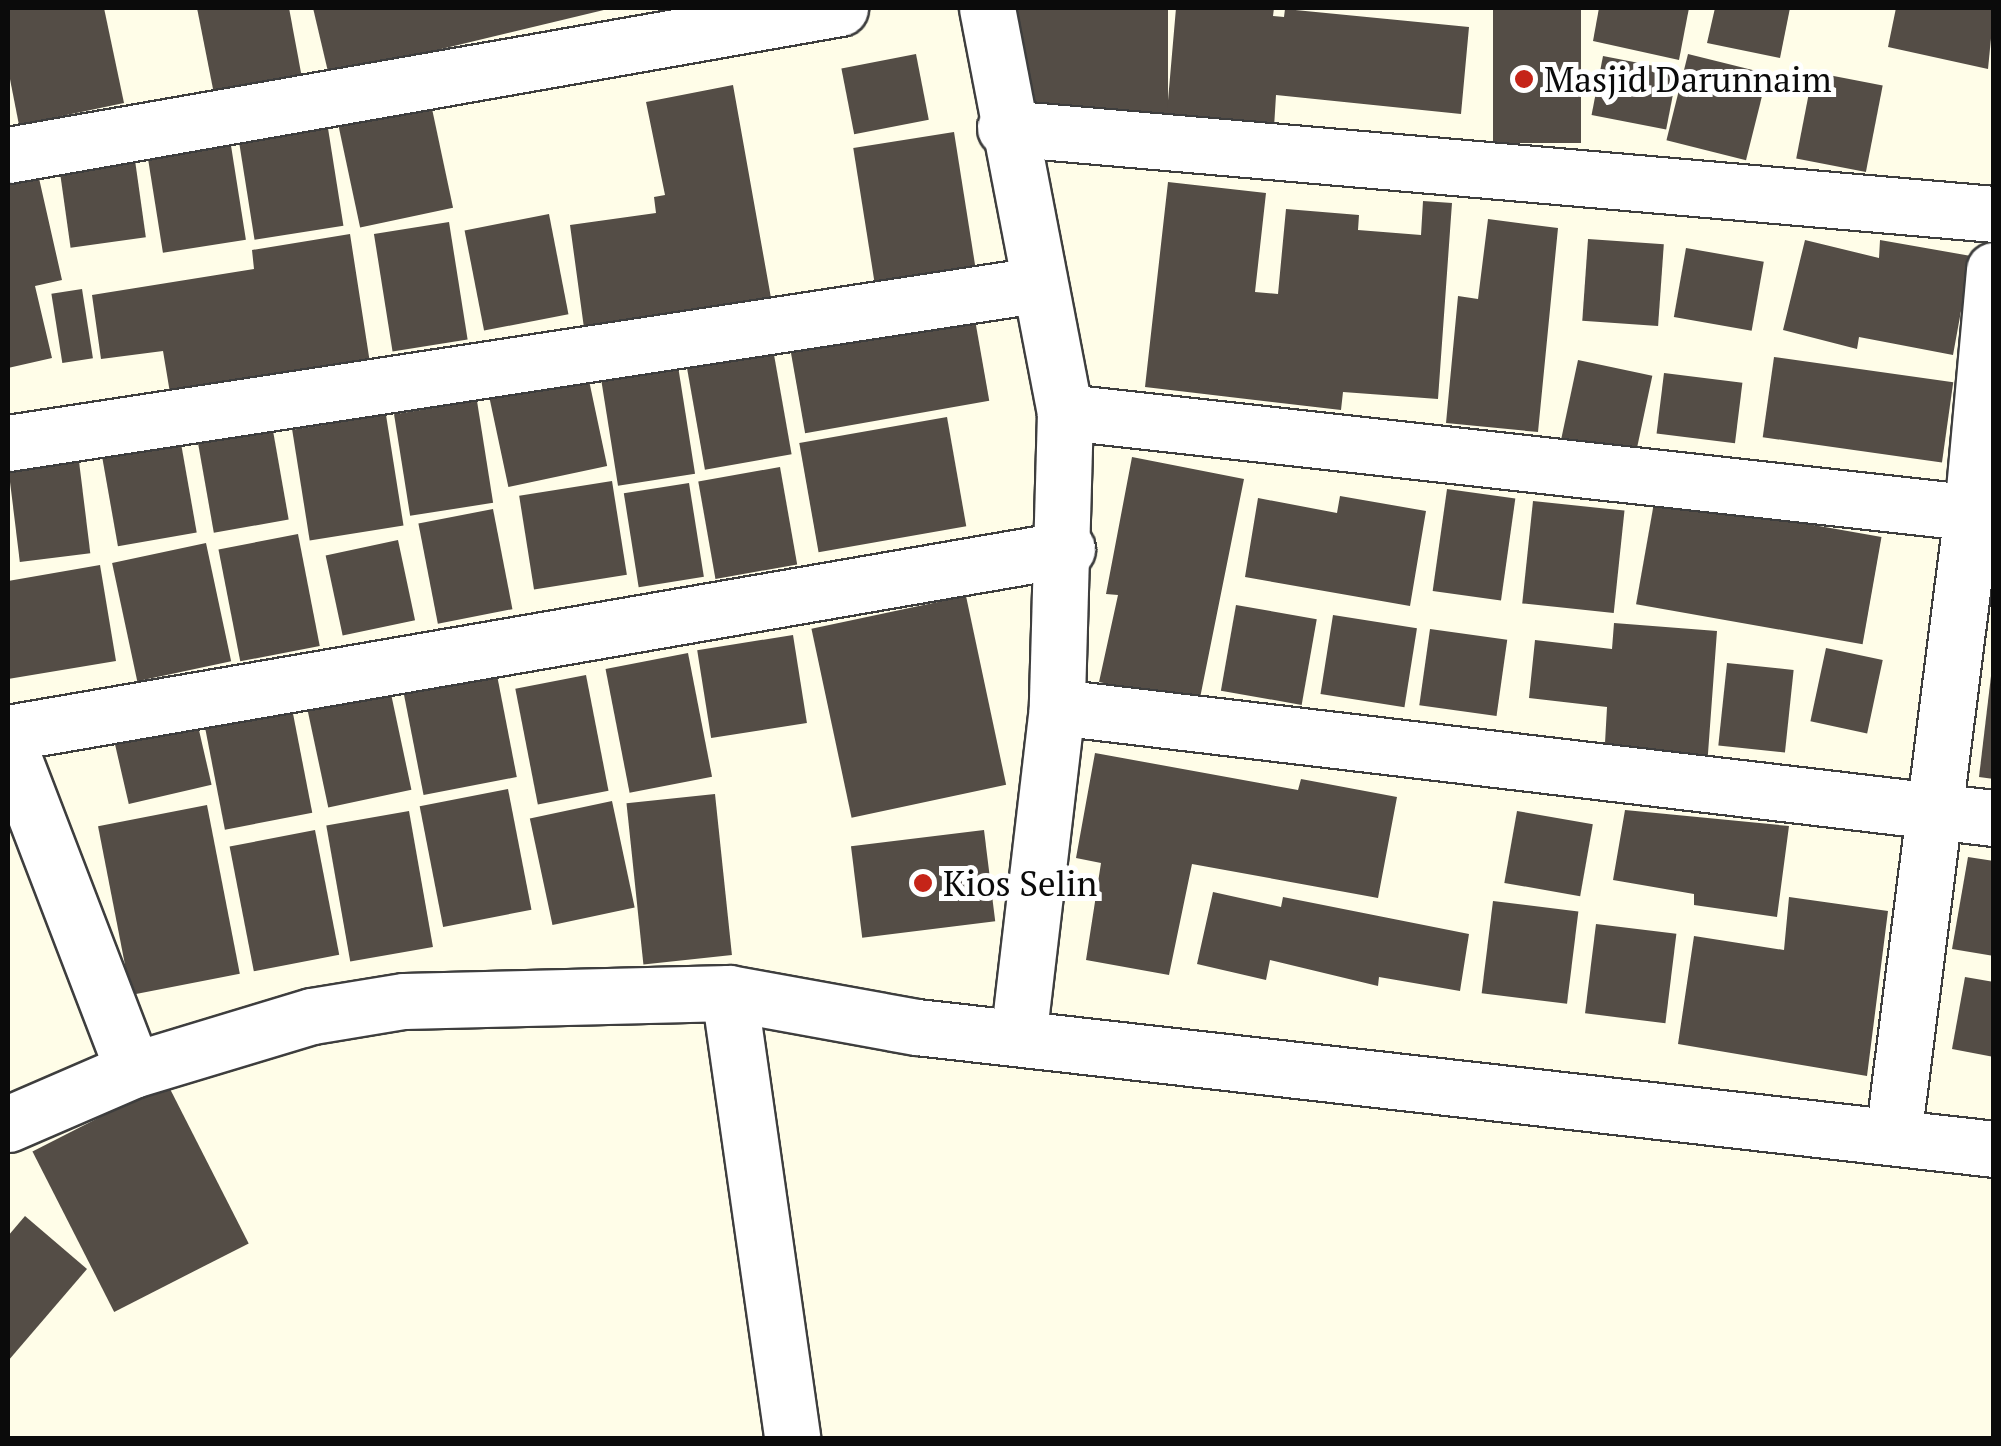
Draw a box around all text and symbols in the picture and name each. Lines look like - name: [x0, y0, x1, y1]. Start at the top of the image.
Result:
- place label: Masjid Darunnaim: [1544, 58, 1832, 100]
- marker: Masjid Darunnaim: [1513, 68, 1535, 90]
- place label: Kios Selin: [943, 862, 1097, 904]
- marker: Kios Selin: [912, 872, 934, 894]

